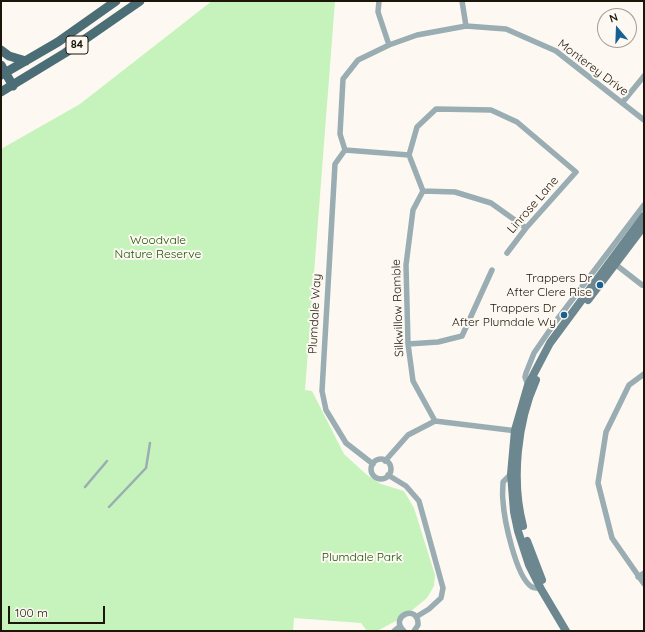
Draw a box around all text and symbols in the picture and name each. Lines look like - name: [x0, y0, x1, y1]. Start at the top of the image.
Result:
- north arrow: [597, 8, 637, 48]
- text: N: [607, 10, 620, 26]
- road number: 84: [66, 36, 88, 54]
- street label: Monterey Drive: [555, 37, 631, 99]
- street label: Linrose Lane: [504, 174, 562, 236]
- park label: Woodvale Nature Reserve: [115, 233, 201, 261]
- street label: Silkwillow Ramble: [389, 259, 407, 357]
- place label: Trappers Dr After Clere Rise: [507, 271, 592, 299]
- street label: Plumdale Way: [306, 273, 324, 355]
- marker: Trappers Dr After Clere Rise: [595, 280, 605, 290]
- place label: Trappers Dr After Plumdale Wy: [452, 301, 556, 329]
- marker: Trappers Dr After Plumdale Wy: [559, 310, 569, 320]
- park label: Plumdale Park: [322, 550, 402, 564]
- scale bar: [10, 598, 107, 624]
- text: 100 m: [15, 605, 48, 620]

